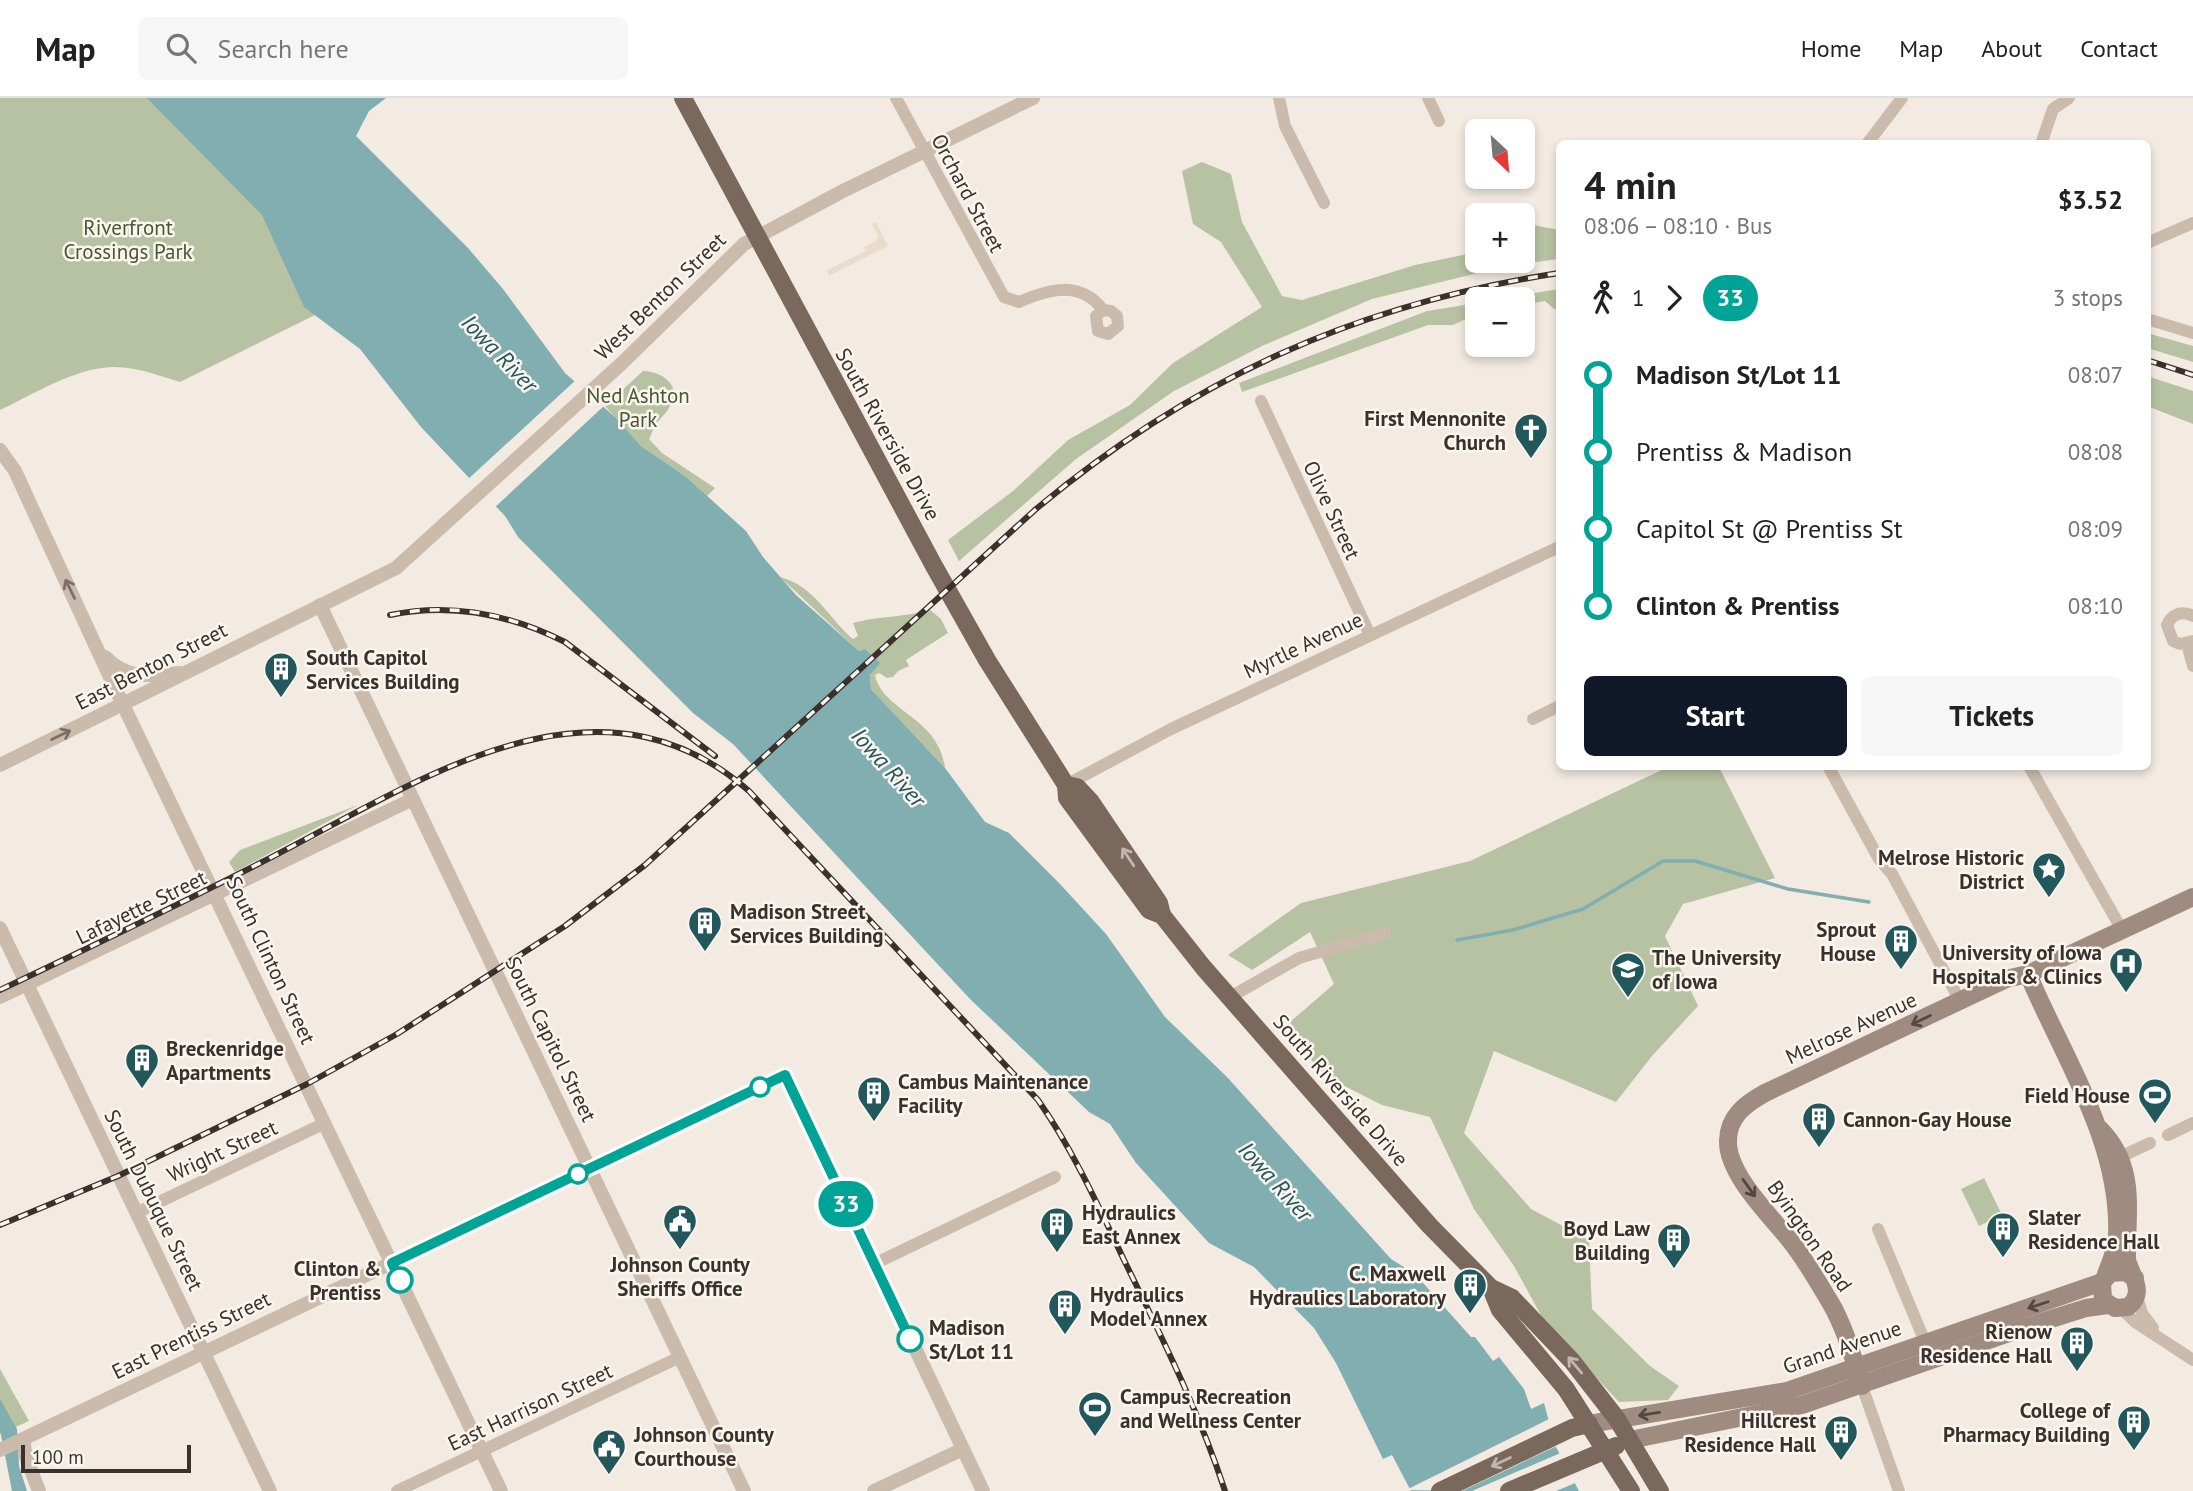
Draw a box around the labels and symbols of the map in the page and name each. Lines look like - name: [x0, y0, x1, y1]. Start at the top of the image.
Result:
- north arrow: [1465, 119, 1535, 189]
- street label: Orchard Street: [925, 129, 1011, 257]
- park label: Riverfront Crossings Park: [63, 214, 193, 265]
- street label: West Benton Street: [589, 227, 731, 365]
- water label: Iowa River: [456, 308, 545, 399]
- street label: South Riverside Drive: [829, 343, 947, 525]
- park label: Ned Ashton Park: [586, 382, 690, 433]
- place label: First Mennonite Church: [1364, 405, 1506, 456]
- church icon: First Mennonite Church: [1512, 411, 1550, 460]
- street label: Olive Street: [1297, 456, 1367, 564]
- one-way arrow: [63, 579, 77, 600]
- street label: Myrtle Avenue: [1239, 606, 1367, 684]
- street label: East Benton Street: [71, 616, 231, 716]
- place label: South Capitol Services Building: [306, 644, 460, 695]
- building icon: South Capitol Services Building: [262, 650, 300, 699]
- water label: Iowa River: [846, 721, 933, 814]
- one-way arrow: [50, 727, 71, 741]
- place label: Melrose Historic District: [1878, 844, 2025, 895]
- one-way arrow: [1121, 847, 1135, 867]
- place icon: Melrose Historic District: [2030, 850, 2068, 899]
- street label: Lafayette Street: [71, 864, 211, 950]
- street label: South Clinton Street: [220, 872, 322, 1048]
- place label: Madison Street Services Building: [730, 898, 884, 949]
- building icon: Madison Street Services Building: [686, 904, 724, 953]
- place label: Sprout House: [1816, 916, 1877, 967]
- building icon: Sprout House: [1882, 922, 1920, 971]
- place label: University of Iowa Hospitals & Clinics: [1932, 939, 2102, 990]
- place label: The University of Iowa: [1652, 944, 1782, 995]
- hospital icon: University of Iowa Hospitals & Clinics: [2107, 945, 2145, 994]
- school or university icon: The University of Iowa: [1609, 950, 1647, 999]
- street label: South Capitol Street: [499, 952, 603, 1126]
- street label: Melrose Avenue: [1781, 986, 1921, 1070]
- street label: South Riverside Drive: [1268, 1008, 1414, 1172]
- one-way arrow: [1910, 1014, 1931, 1027]
- place label: Breckenridge Apartments: [166, 1035, 284, 1086]
- building icon: Breckenridge Apartments: [123, 1041, 161, 1090]
- place label: Cambus Maintenance Facility: [898, 1068, 1088, 1119]
- building icon: Cambus Maintenance Facility: [855, 1074, 893, 1123]
- sports icon: Field House: [2136, 1076, 2174, 1125]
- unlabelled marker: [750, 1077, 770, 1097]
- place label: Field House: [2024, 1082, 2130, 1109]
- building icon: Cannon-Gay House: [1800, 1100, 1838, 1149]
- street label: South Dubuque Street: [98, 1105, 210, 1295]
- place label: Cannon-Gay House: [1843, 1106, 2012, 1133]
- street label: Wright Street: [163, 1114, 281, 1188]
- water label: Iowa River: [1233, 1135, 1320, 1228]
- unlabelled marker: [568, 1164, 588, 1184]
- street label: Byington Road: [1762, 1175, 1858, 1297]
- one-way arrow: [1742, 1178, 1756, 1197]
- line badge: 33: [814, 1181, 878, 1227]
- place label: Hydraulics East Annex: [1082, 1199, 1181, 1250]
- public building icon: Johnson County Sheriffs Office: [661, 1202, 699, 1251]
- place label: Slater Residence Hall: [2028, 1204, 2160, 1255]
- building icon: Hydraulics East Annex: [1038, 1205, 1076, 1254]
- building icon: Slater Residence Hall: [1984, 1210, 2022, 1259]
- place label: Boyd Law Building: [1564, 1215, 1651, 1266]
- building icon: Boyd Law Building: [1655, 1221, 1693, 1270]
- place label: Johnson County Sheriffs Office: [609, 1251, 751, 1302]
- place label: Clinton & Prentiss: [294, 1255, 381, 1306]
- place label: C. Maxwell Hydraulics Laboratory: [1249, 1260, 1447, 1311]
- building icon: C. Maxwell Hydraulics Laboratory: [1451, 1266, 1489, 1315]
- marker: Clinton & Prentiss: [387, 1267, 413, 1293]
- place label: Hydraulics Model Annex: [1090, 1281, 1208, 1332]
- street label: East Prentiss Street: [107, 1285, 275, 1385]
- building icon: Hydraulics Model Annex: [1046, 1287, 1084, 1336]
- one-way arrow: [2028, 1300, 2050, 1313]
- place label: Madison St/Lot 11: [929, 1314, 1014, 1365]
- street label: Grand Avenue: [1779, 1314, 1905, 1380]
- place label: Rienow Residence Hall: [1921, 1318, 2053, 1369]
- building icon: Rienow Residence Hall: [2058, 1324, 2096, 1373]
- marker: Madison St/Lot 11: [897, 1326, 923, 1352]
- street label: East Harrison Street: [443, 1357, 617, 1457]
- one-way arrow: [1567, 1357, 1583, 1375]
- place label: Campus Recreation and Wellness Center: [1120, 1383, 1302, 1434]
- sports icon: Campus Recreation and Wellness Center: [1076, 1389, 1114, 1438]
- place label: College of Pharmacy Building: [1943, 1397, 2111, 1448]
- building icon: College of Pharmacy Building: [2115, 1403, 2153, 1452]
- place label: Hillcrest Residence Hall: [1685, 1407, 1817, 1458]
- one-way arrow: [1638, 1408, 1661, 1421]
- building icon: Hillcrest Residence Hall: [1822, 1413, 1860, 1462]
- place label: Johnson County Courthouse: [633, 1421, 775, 1472]
- public building icon: Johnson County Courthouse: [590, 1427, 628, 1476]
- scale bar: [21, 1442, 191, 1474]
- one-way arrow: [1491, 1456, 1512, 1469]

